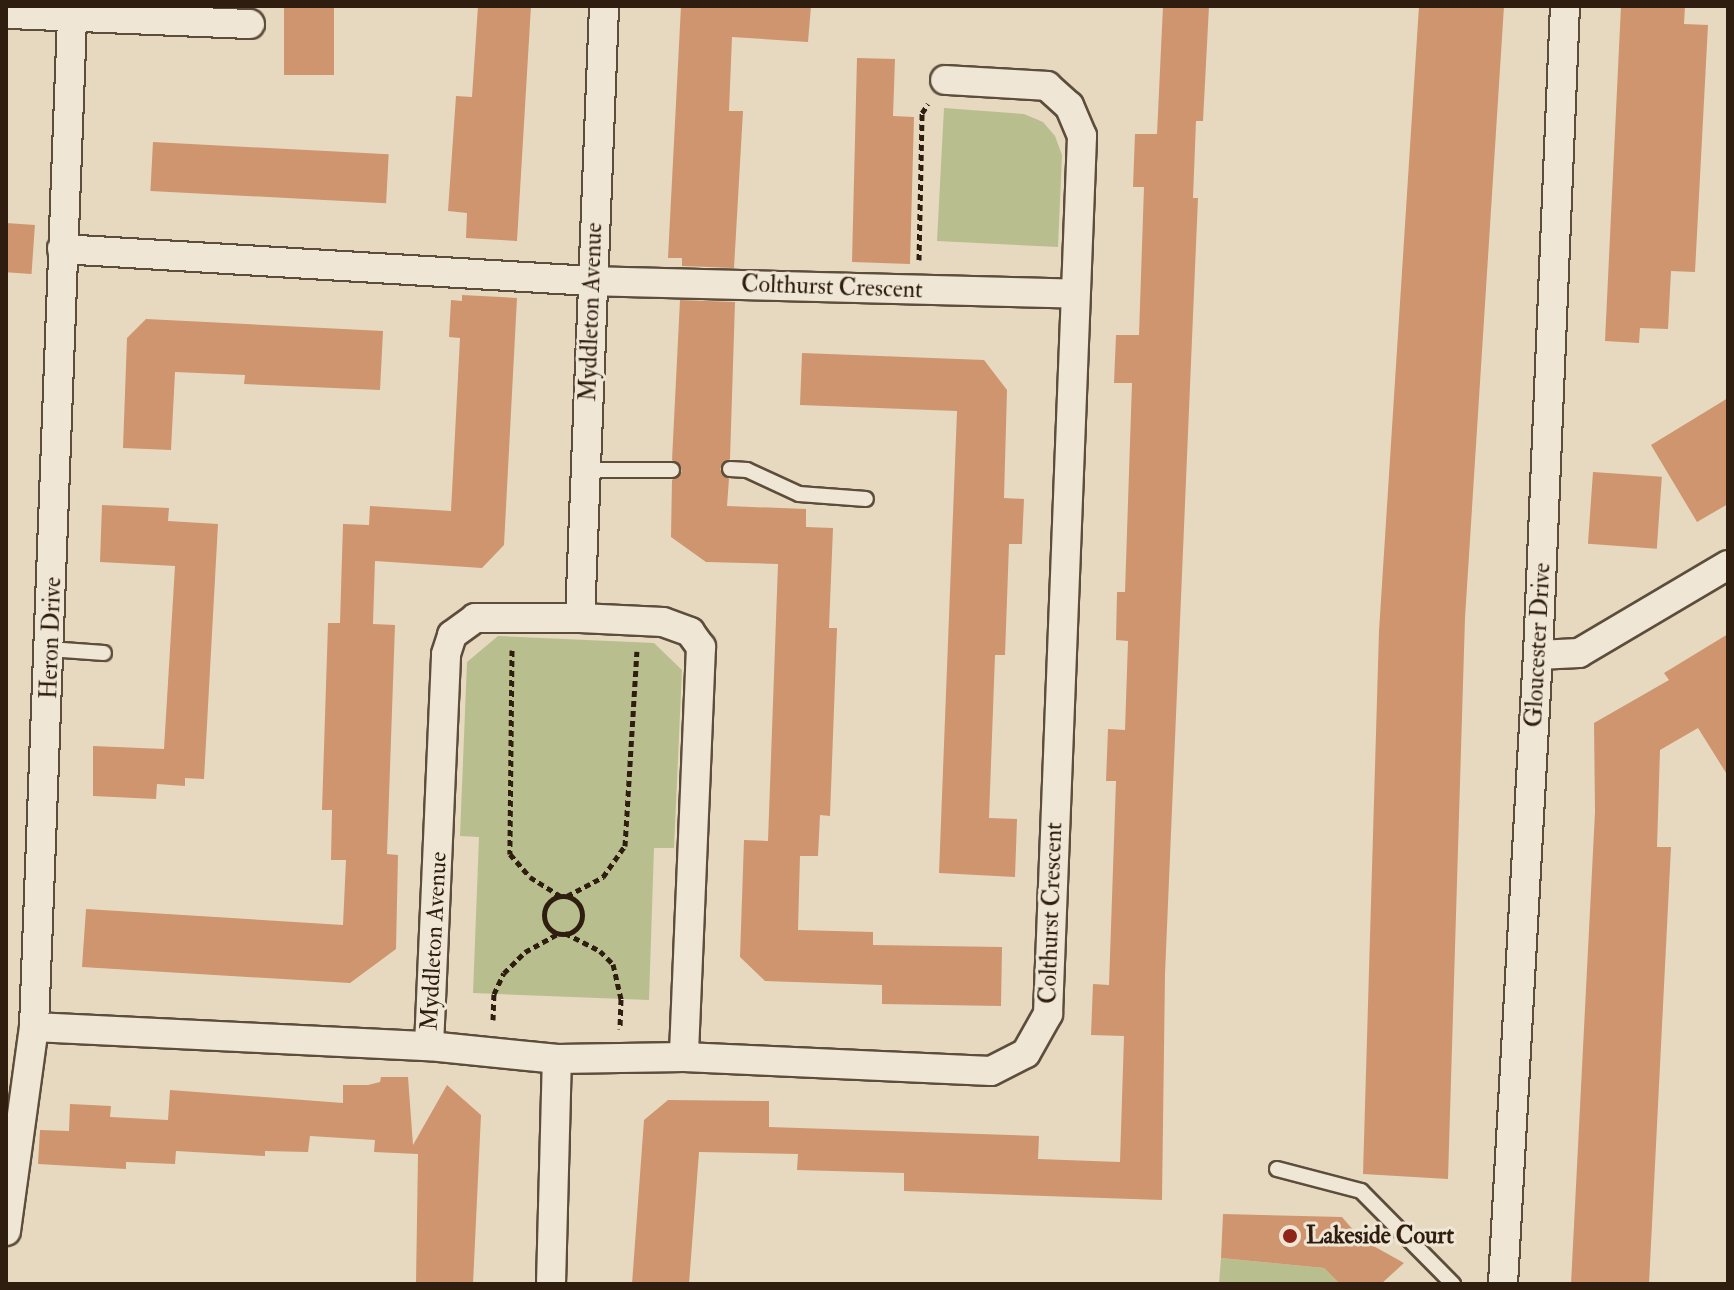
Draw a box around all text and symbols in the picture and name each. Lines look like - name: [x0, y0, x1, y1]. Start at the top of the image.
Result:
- street label: Myddleton Avenue: [573, 222, 609, 402]
- street label: Colthurst Crescent: [741, 269, 923, 305]
- street label: Gloucester Drive: [1519, 562, 1557, 728]
- street label: Heron Drive: [34, 576, 68, 700]
- street label: Colthurst Crescent: [1033, 822, 1069, 1004]
- street label: Myddleton Avenue: [415, 851, 453, 1031]
- place label: Lakeside Court: [1306, 1222, 1454, 1250]
- marker: Lakeside Court: [1281, 1227, 1299, 1245]

